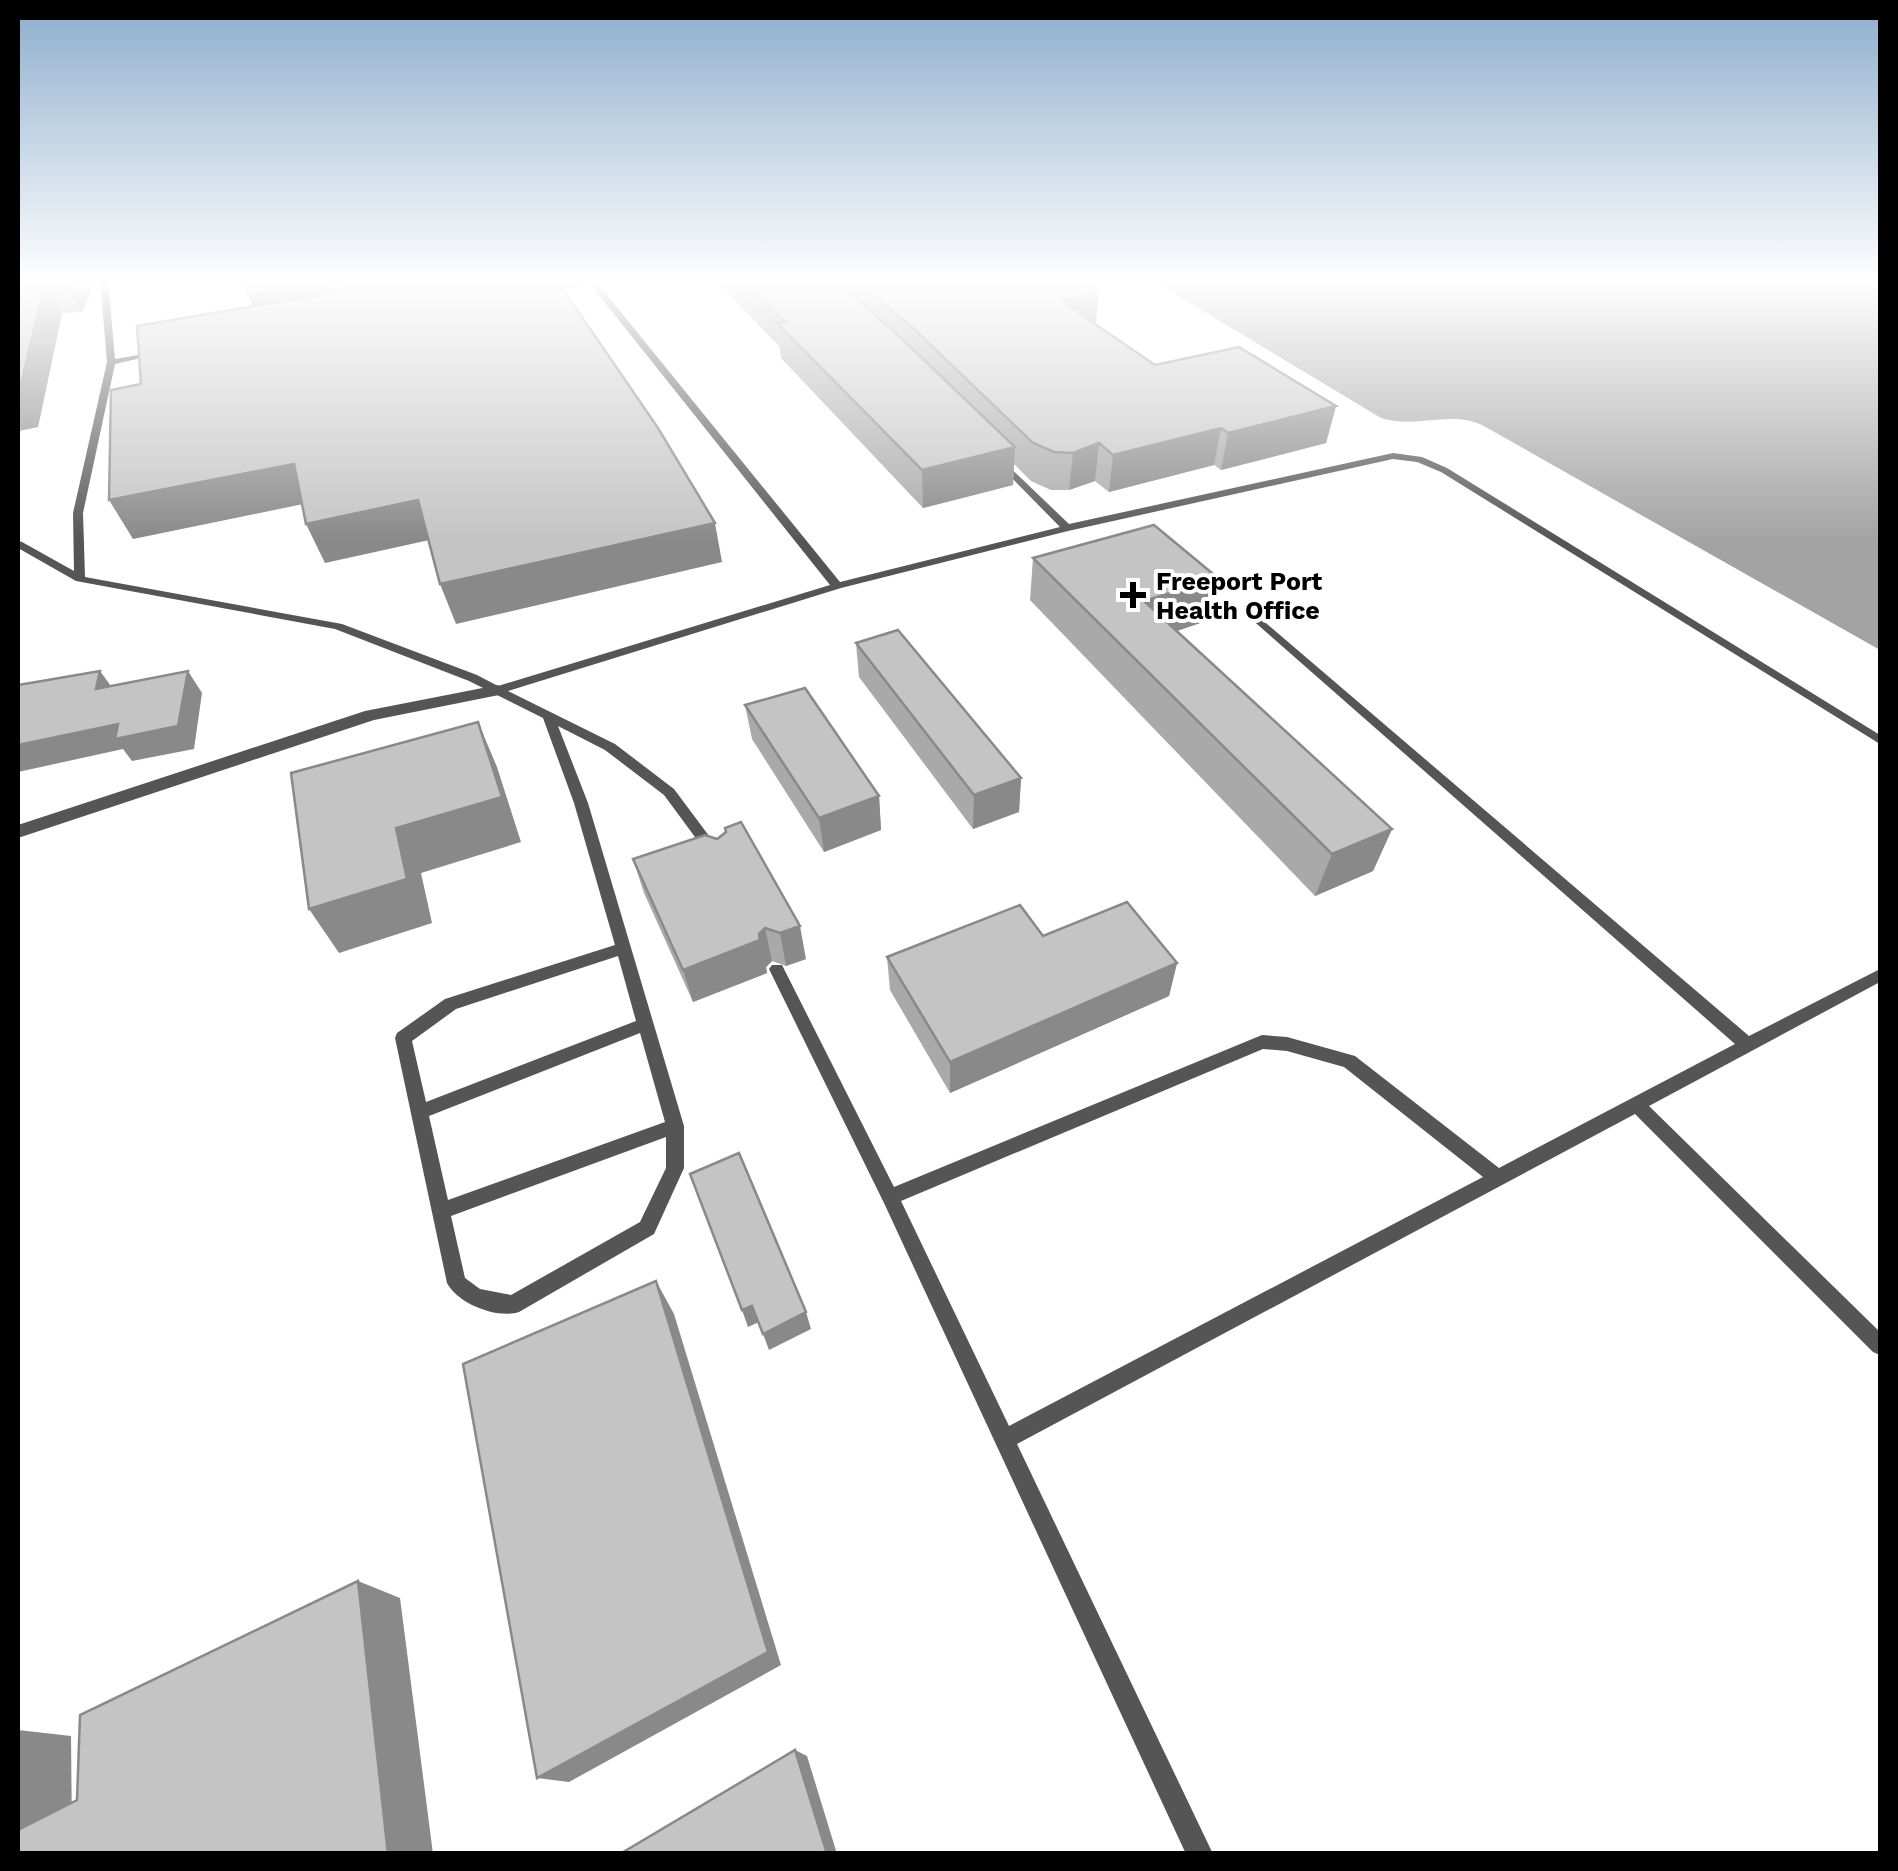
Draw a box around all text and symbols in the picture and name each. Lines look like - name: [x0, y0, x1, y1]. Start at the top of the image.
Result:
- place label: Freeport Port Health Office: [1156, 567, 1322, 625]
- marker: Freeport Port Health Office: [1120, 582, 1146, 608]

